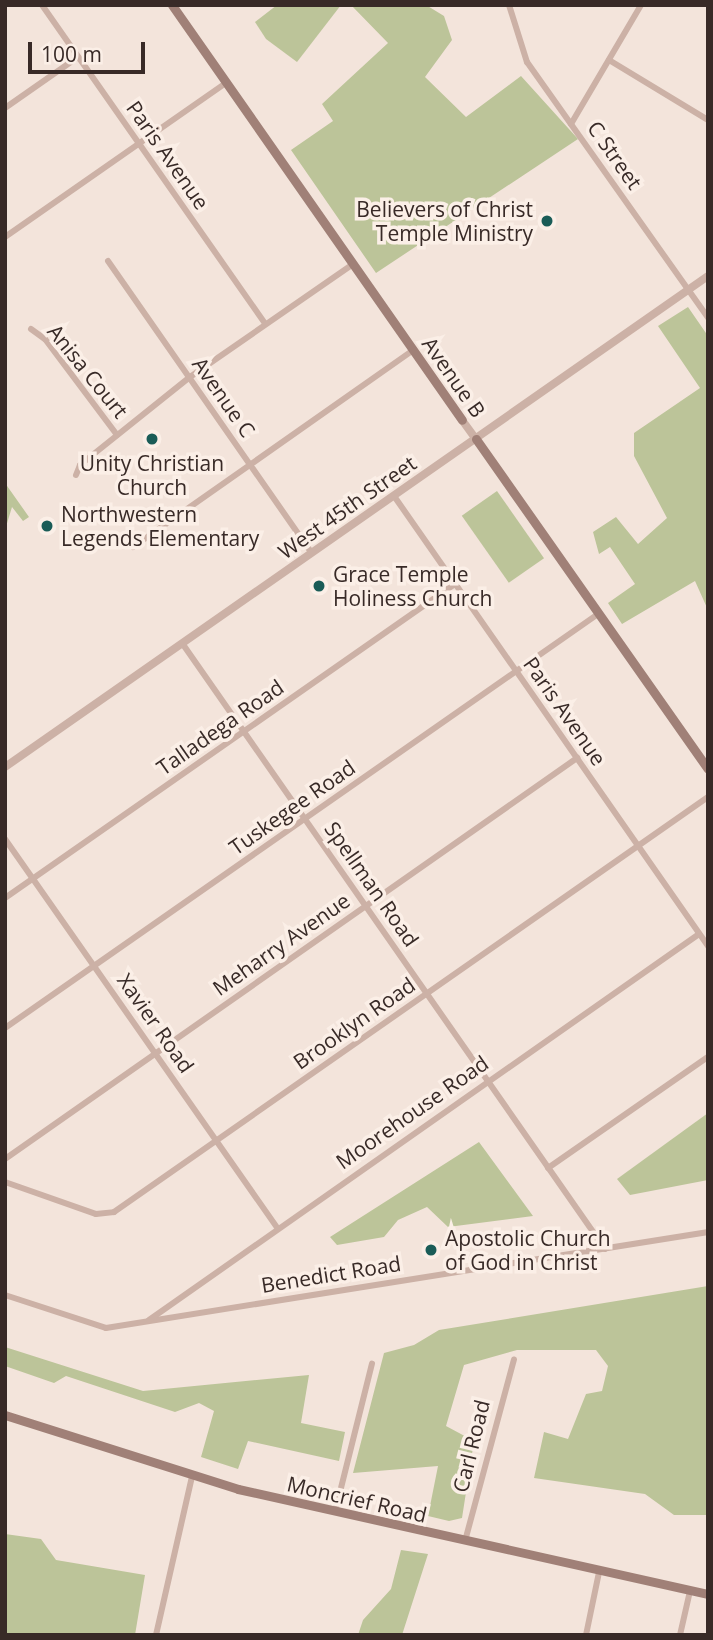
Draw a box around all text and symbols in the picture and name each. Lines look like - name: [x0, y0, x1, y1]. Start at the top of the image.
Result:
- scale bar: [32, 28, 149, 72]
- text: 100 m: [41, 40, 102, 68]
- street label: Paris Avenue: [121, 96, 215, 214]
- street label: C Street: [582, 116, 648, 194]
- place label: Believers of Christ Temple Ministry: [356, 196, 533, 246]
- marker: Believers of Christ Temple Ministry: [539, 213, 555, 229]
- street label: Anisa Court: [43, 319, 133, 423]
- street label: Avenue B: [417, 332, 491, 422]
- street label: Avenue C: [187, 352, 261, 442]
- marker: Unity Christian Church: [144, 431, 160, 447]
- place label: Unity Christian Church: [80, 450, 224, 500]
- street label: West 45th Street: [273, 450, 421, 564]
- place label: Northwestern Legends Elementary: [61, 501, 259, 551]
- marker: Northwestern Legends Elementary: [39, 518, 55, 534]
- place label: Grace Temple Holiness Church: [333, 561, 492, 611]
- marker: Grace Temple Holiness Church: [311, 578, 327, 594]
- street label: Paris Avenue: [518, 652, 612, 770]
- street label: Talladega Road: [152, 674, 288, 780]
- street label: Tuskegee Road: [224, 754, 360, 860]
- street label: Spellman Road: [320, 817, 424, 951]
- street label: Meharry Avenue: [208, 887, 354, 1001]
- street label: Xavier Road: [113, 968, 199, 1078]
- street label: Brooklyn Road: [288, 972, 420, 1074]
- street label: Moorehouse Road: [331, 1050, 493, 1174]
- place label: Apostolic Church of God in Christ: [445, 1225, 611, 1275]
- marker: Apostolic Church of God in Christ: [423, 1242, 439, 1258]
- street label: Benedict Road: [259, 1251, 403, 1297]
- street label: Carl Road: [447, 1397, 495, 1495]
- street label: Moncrief Road: [285, 1471, 429, 1527]

